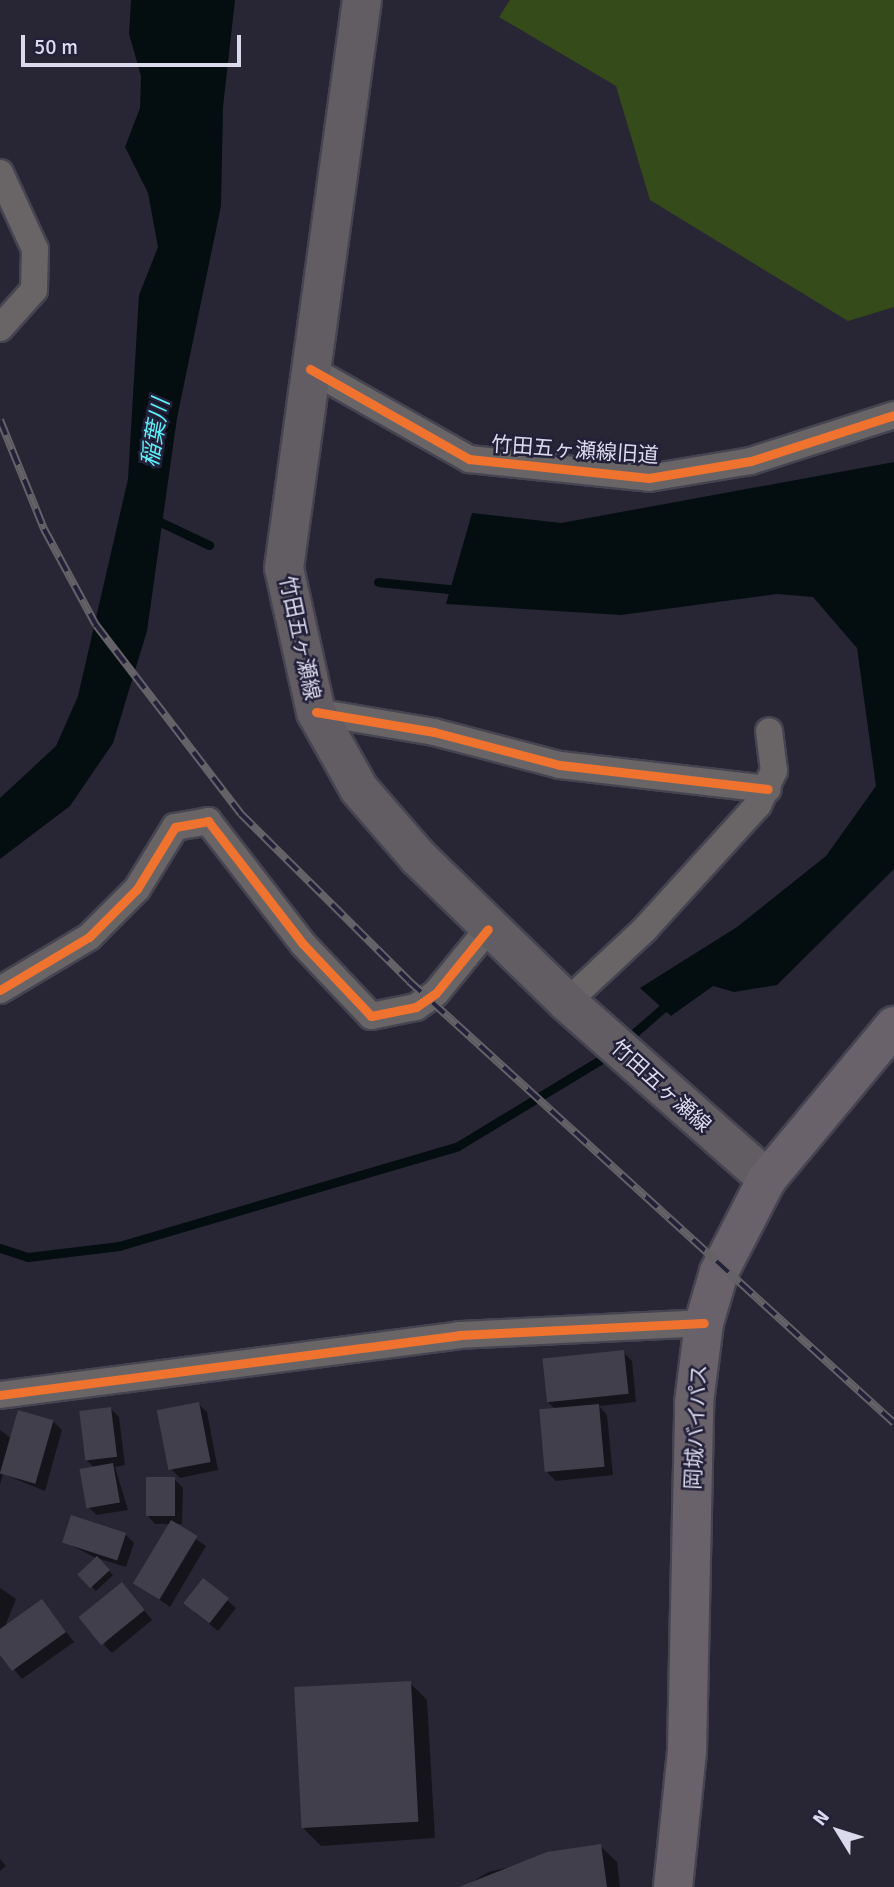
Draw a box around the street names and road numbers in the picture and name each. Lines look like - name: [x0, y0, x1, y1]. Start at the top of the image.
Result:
- street label: 竹田五ヶ瀬線旧道: [490, 432, 660, 468]
- street label: 竹田五ヶ瀬線: [275, 574, 325, 702]
- street label: 竹田五ヶ瀬線: [606, 1034, 716, 1138]
- street label: 岡城バイパス: [680, 1363, 712, 1491]

